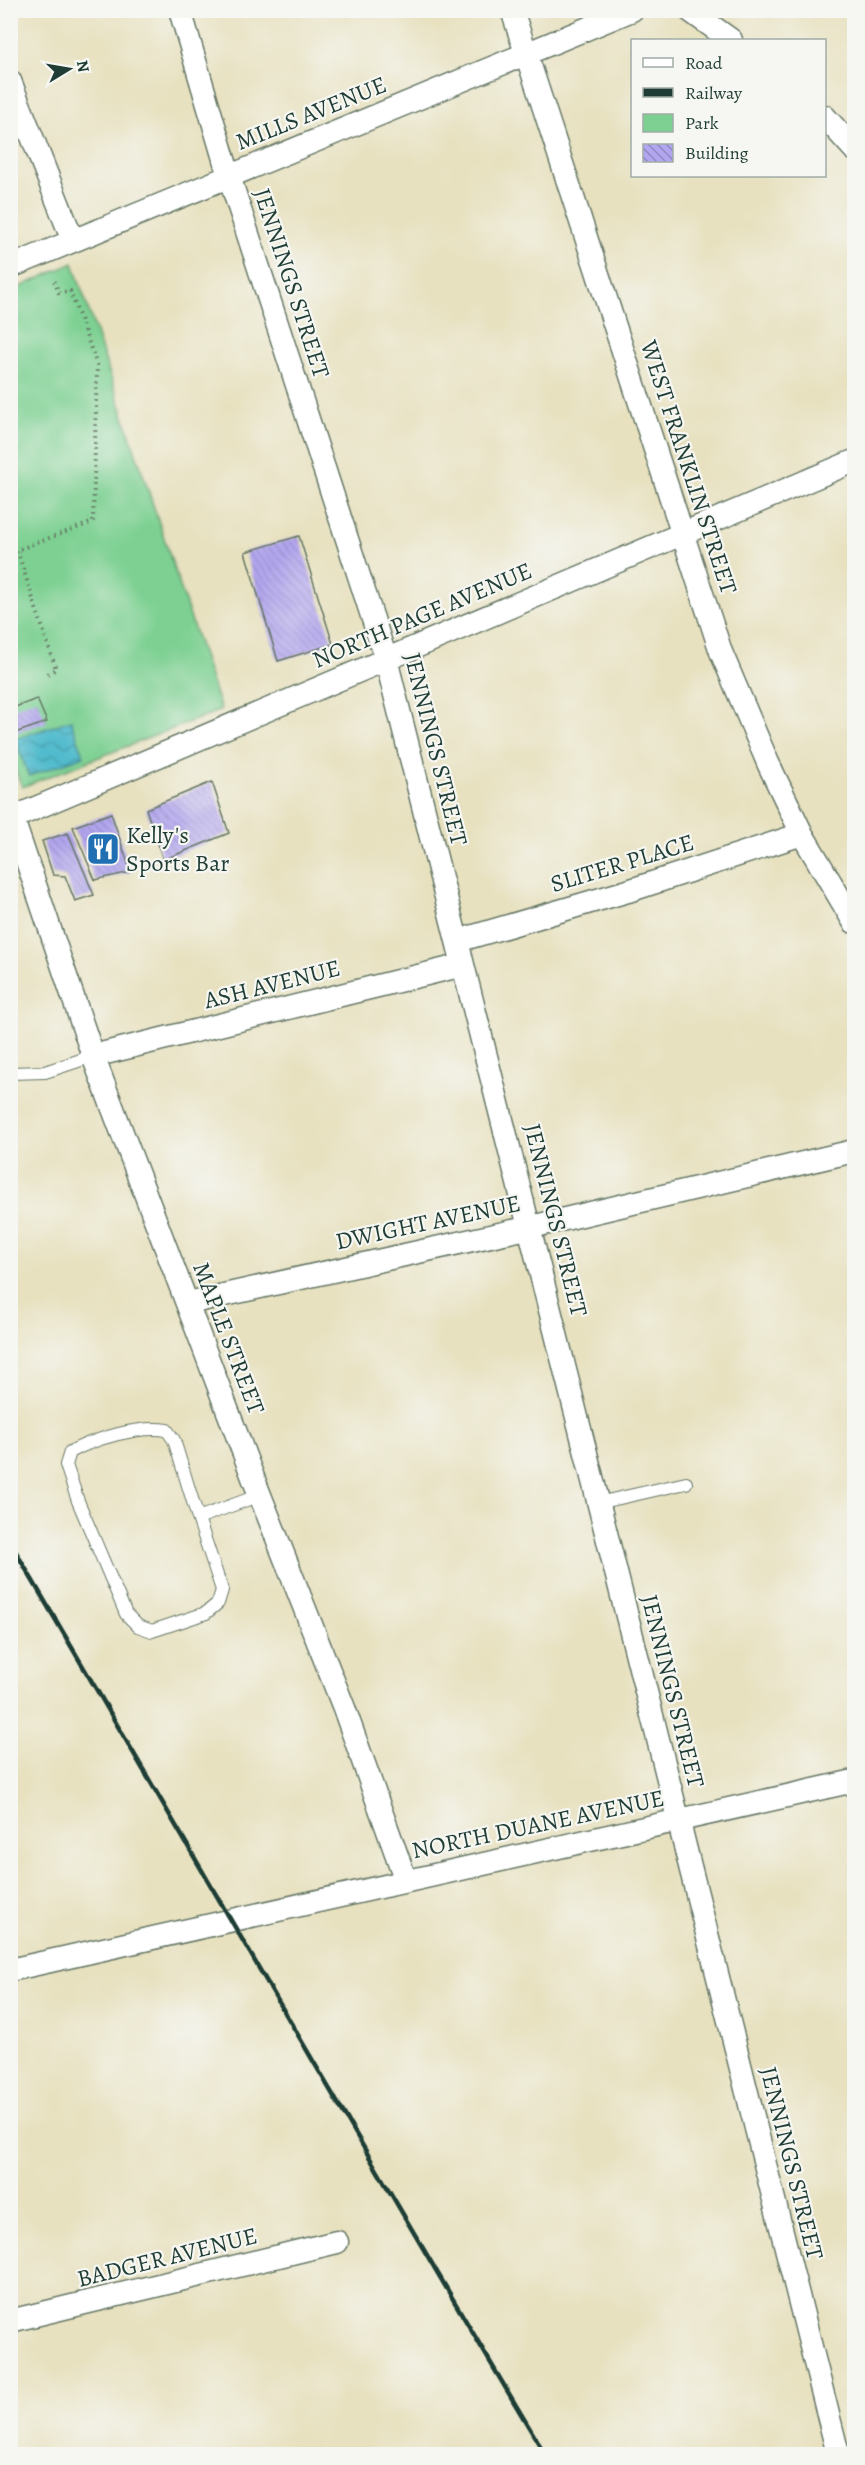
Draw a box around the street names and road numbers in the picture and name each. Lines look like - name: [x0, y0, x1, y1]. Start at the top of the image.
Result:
- street label: MILLS AVENUE: [231, 68, 391, 158]
- street label: JENNINGS STREET: [246, 184, 338, 382]
- street label: WEST FRANKLIN STREET: [633, 335, 745, 598]
- street label: NORTH PAGE AVENUE: [307, 554, 537, 676]
- street label: JENNINGS STREET: [397, 649, 475, 849]
- street label: SLITER PLACE: [546, 826, 698, 900]
- street label: ASH AVENUE: [200, 952, 343, 1017]
- street label: JENNINGS STREET: [517, 1120, 595, 1320]
- street label: DWIGHT AVENUE: [333, 1187, 523, 1257]
- street label: MAPLE STREET: [185, 1258, 273, 1418]
- street label: JENNINGS STREET: [634, 1591, 712, 1791]
- street label: NORTH DUANE AVENUE: [409, 1782, 667, 1866]
- street label: JENNINGS STREET: [753, 2063, 831, 2263]
- street label: BADGER AVENUE: [74, 2219, 260, 2295]

